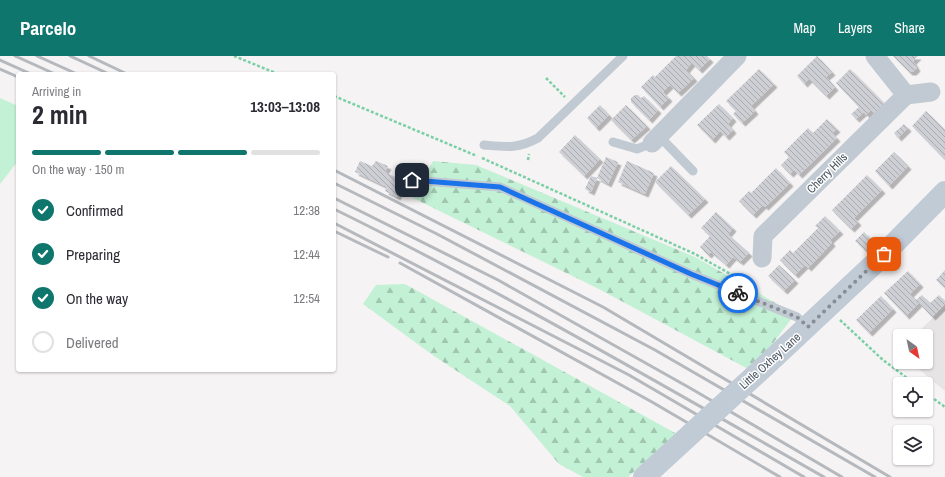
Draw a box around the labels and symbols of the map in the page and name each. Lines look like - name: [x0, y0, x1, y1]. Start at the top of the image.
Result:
- street label: Cherry Hills: [803, 149, 851, 197]
- pin: [395, 163, 429, 197]
- pin: [867, 237, 901, 271]
- courier: [718, 273, 758, 313]
- street label: Little Oxhey Lane: [736, 329, 804, 393]
- north arrow: [893, 329, 933, 369]

